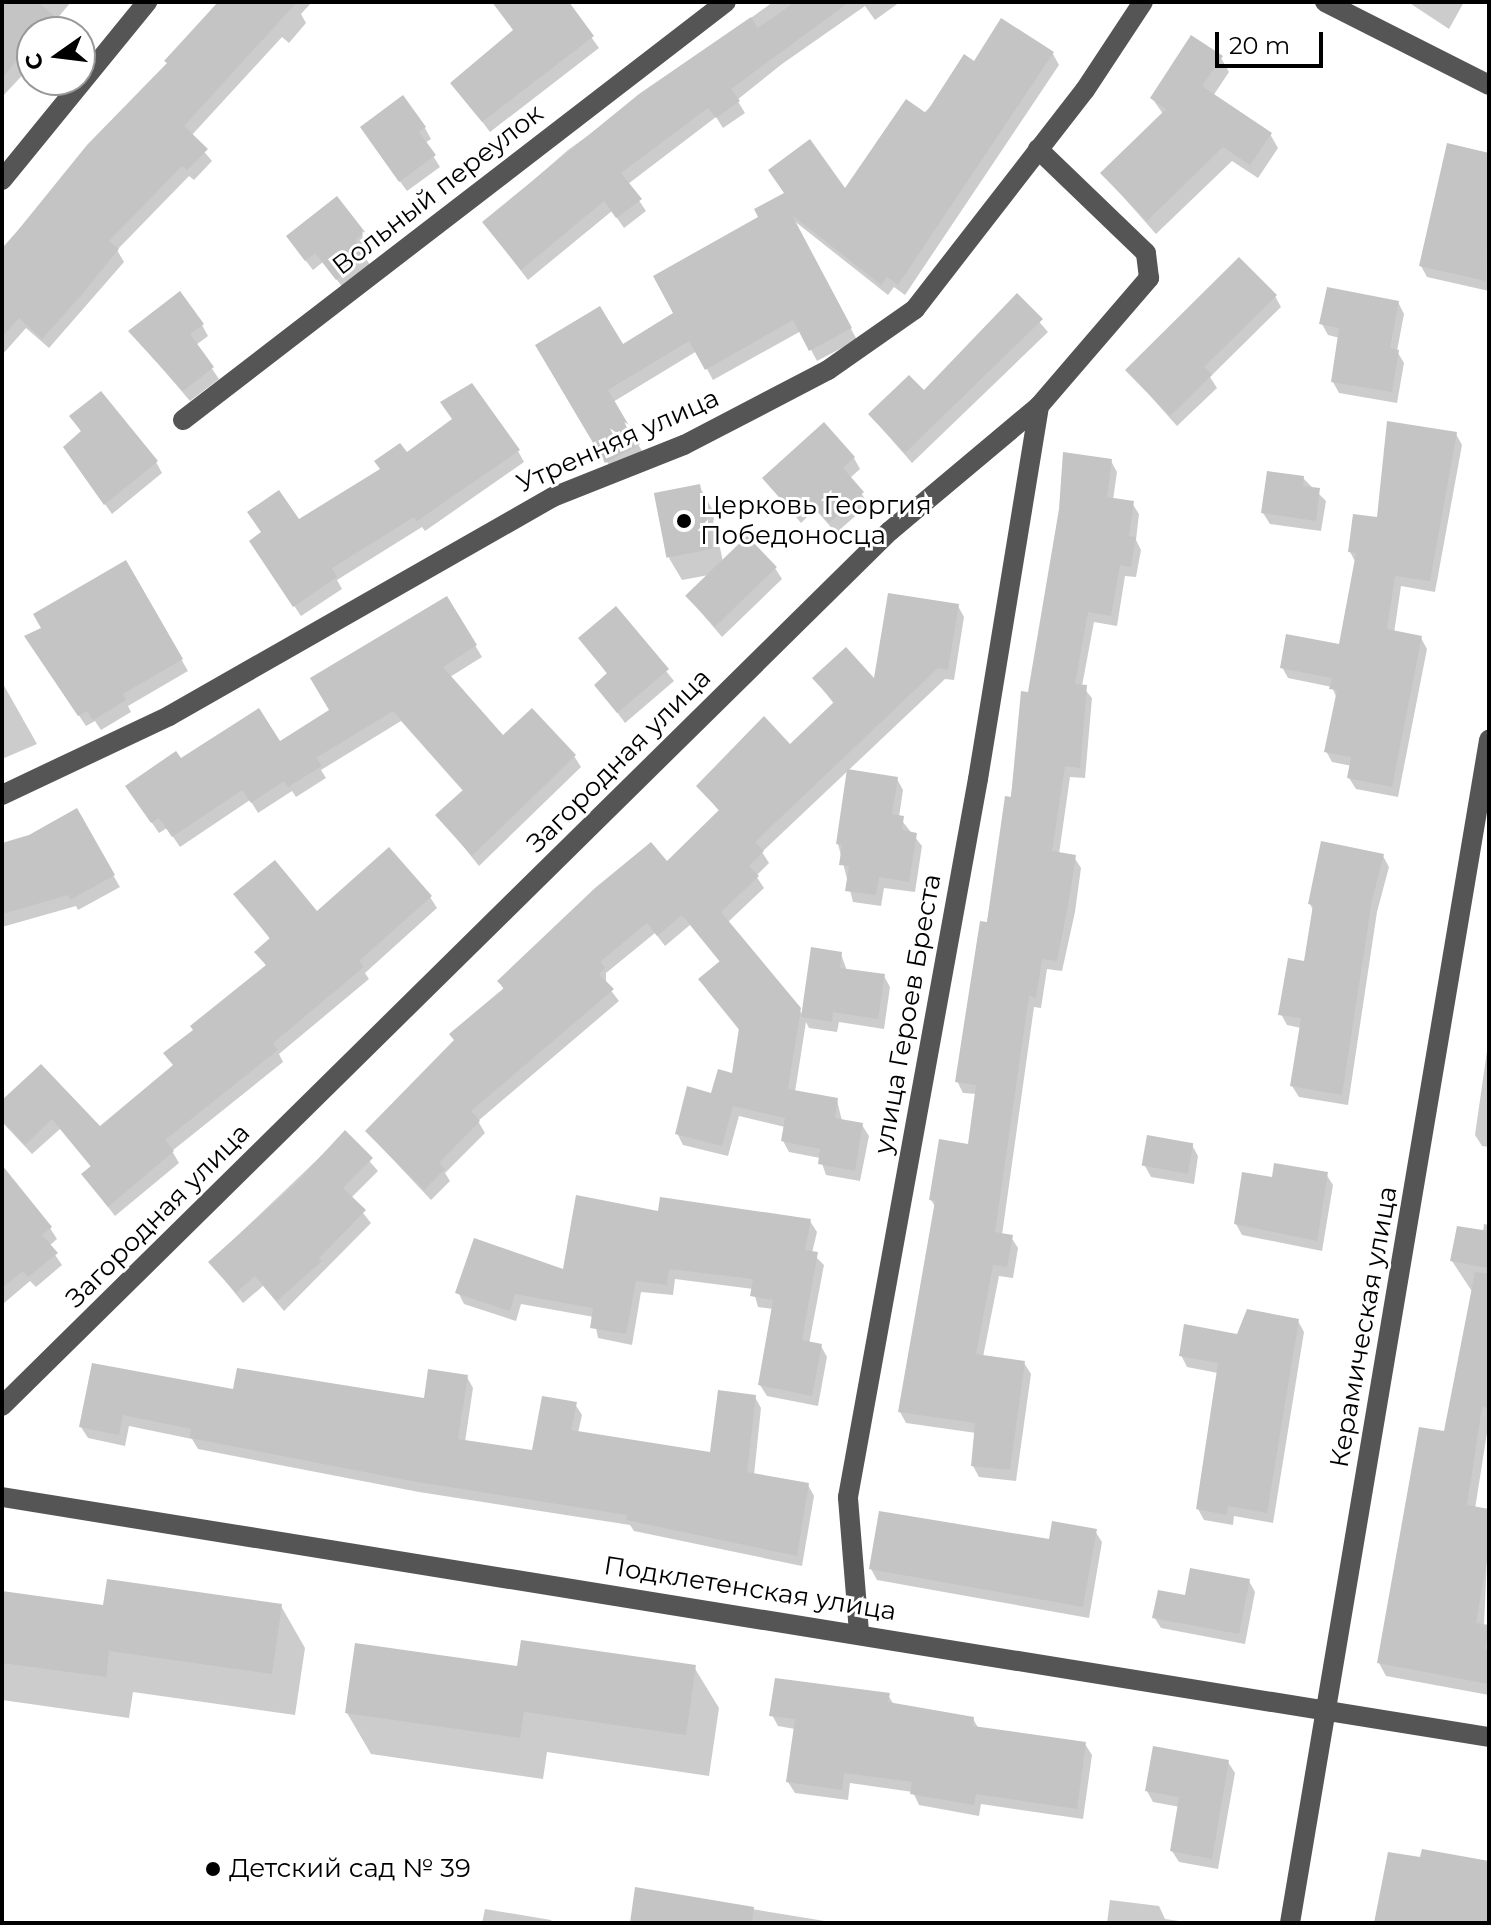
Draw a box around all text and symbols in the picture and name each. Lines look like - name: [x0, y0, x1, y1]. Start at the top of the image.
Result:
- north arrow: [16, 16, 96, 96]
- scale bar: [1219, 16, 1327, 66]
- text: 20 m: [1229, 31, 1290, 60]
- text: С: [19, 50, 49, 72]
- street label: Вольный переулок: [326, 98, 550, 282]
- street label: Утренняя улица: [512, 382, 724, 500]
- place label: Церковь Георгия Победоносца: [700, 490, 932, 552]
- marker: Церковь Георгия Победоносца: [675, 512, 693, 530]
- street label: Загородная улица: [521, 663, 717, 859]
- street label: улица Героев Бреста: [868, 872, 948, 1156]
- street label: Загородная улица: [60, 1118, 256, 1314]
- street label: Керамическая улица: [1324, 1184, 1404, 1470]
- street label: Подклетенская улица: [602, 1550, 898, 1628]
- place label: Детский сад № 39: [229, 1853, 471, 1885]
- marker: Детский сад № 39: [204, 1860, 222, 1878]

